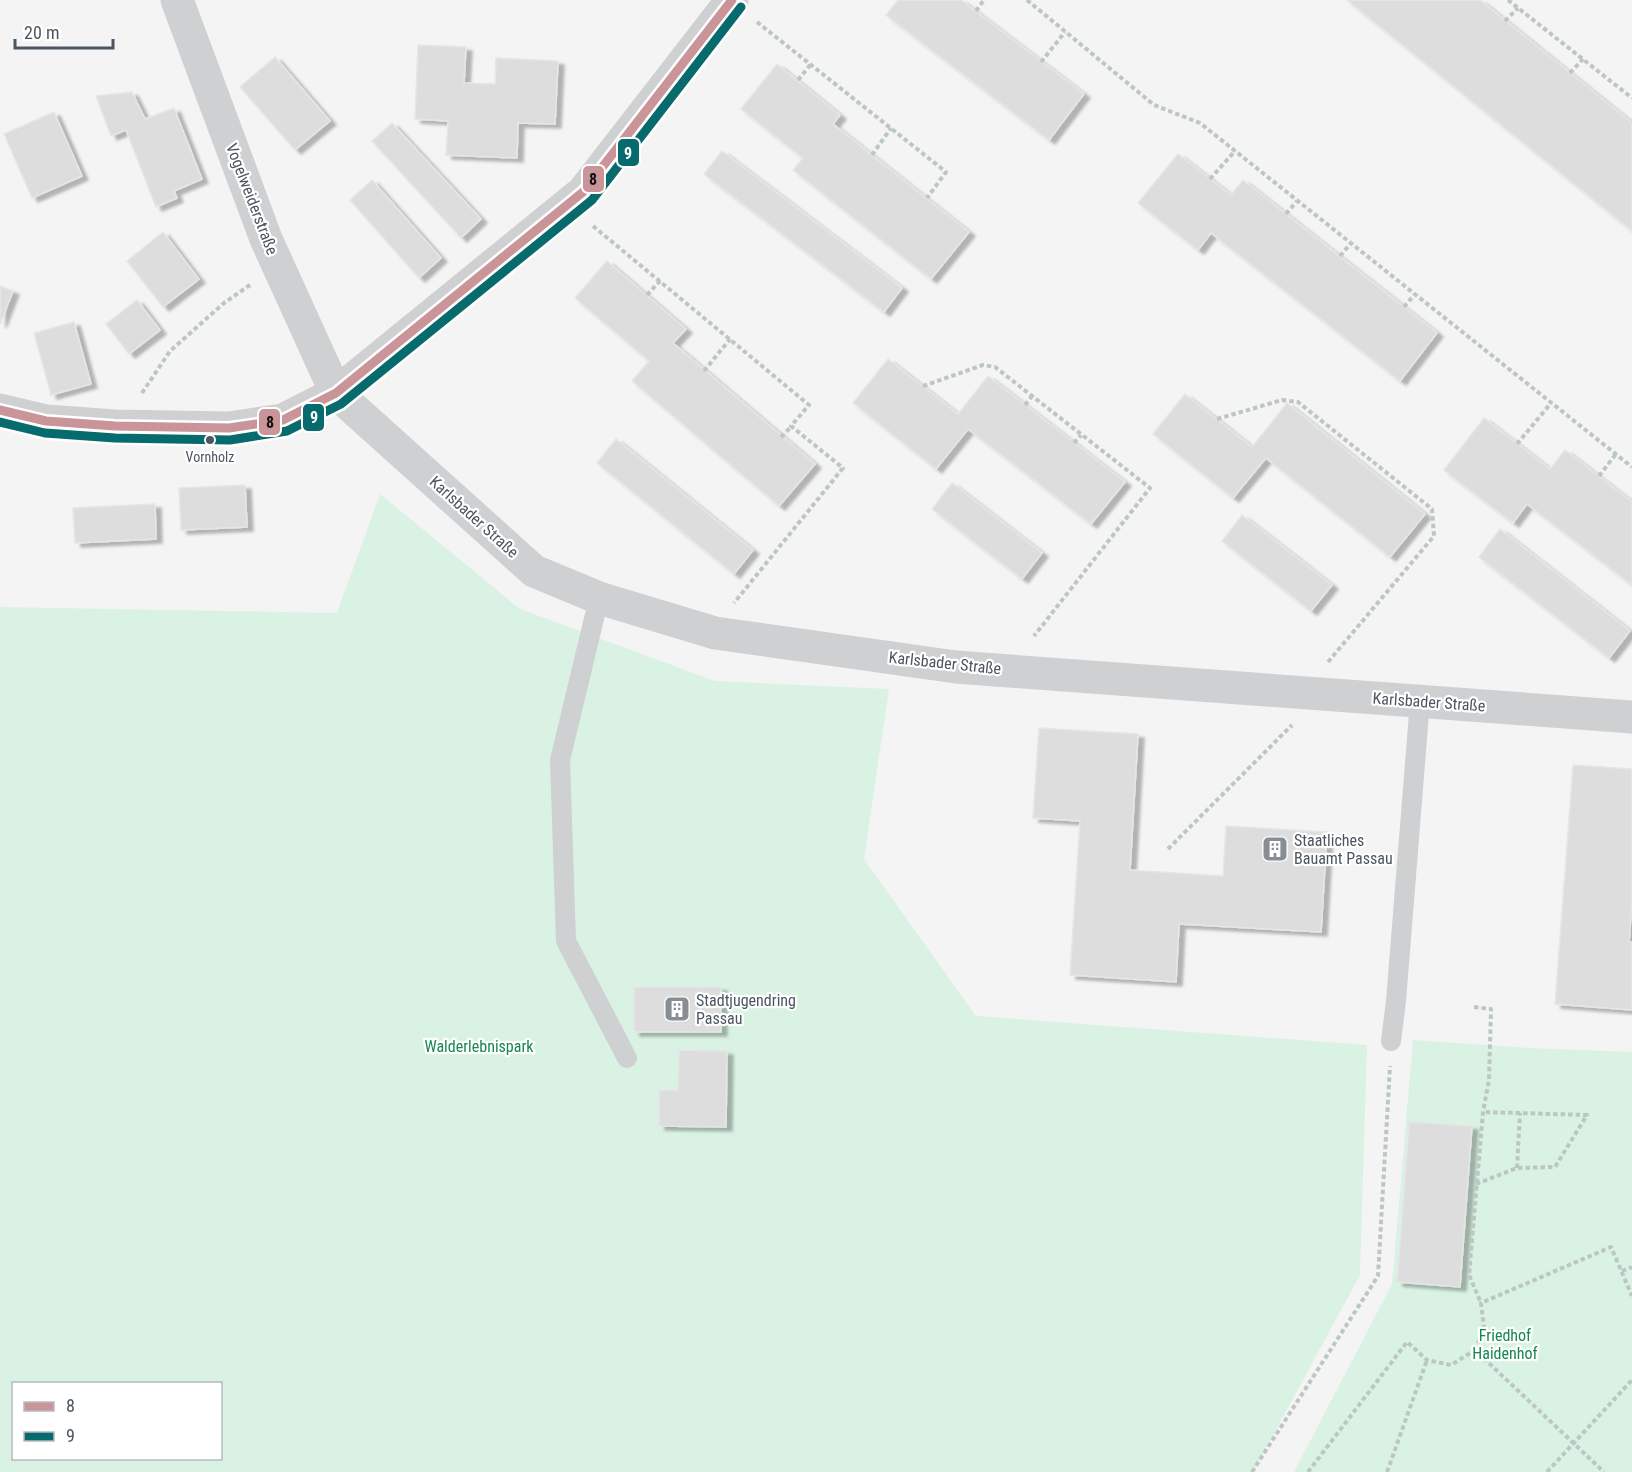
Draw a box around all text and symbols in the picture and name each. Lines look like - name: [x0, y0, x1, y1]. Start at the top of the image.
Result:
- scale bar: [15, 12, 112, 50]
- text: 20 m: [24, 22, 59, 43]
- line badge: 9: [617, 138, 640, 167]
- street label: Vogelweiderstraße: [222, 141, 282, 257]
- text: 9: [624, 144, 632, 163]
- line badge: 8: [582, 165, 605, 193]
- text: 8: [589, 170, 597, 189]
- line badge: 9: [302, 403, 325, 432]
- line badge: 8: [258, 408, 281, 436]
- text: 9: [310, 408, 318, 427]
- text: 8: [266, 413, 274, 432]
- marker: Vornholz: [204, 434, 216, 446]
- place label: Vornholz: [186, 449, 234, 465]
- street label: Karlsbader Straße: [426, 472, 522, 562]
- street label: Karlsbader Straße: [888, 648, 1002, 678]
- street label: Karlsbader Straße: [1372, 689, 1486, 715]
- place label: Staatliches Bauamt Passau: [1294, 831, 1393, 868]
- building icon: Staatliches Bauamt Passau: [1260, 834, 1290, 864]
- place label: Stadtjugendring Passau: [696, 991, 796, 1028]
- building icon: Stadtjugendring Passau: [662, 994, 692, 1024]
- park label: Walderlebnispark: [425, 1037, 534, 1056]
- park label: Friedhof Haidenhof: [1472, 1326, 1538, 1363]
- legend: [12, 1382, 222, 1460]
- text: 8: [66, 1395, 75, 1416]
- text: 9: [66, 1425, 75, 1446]

